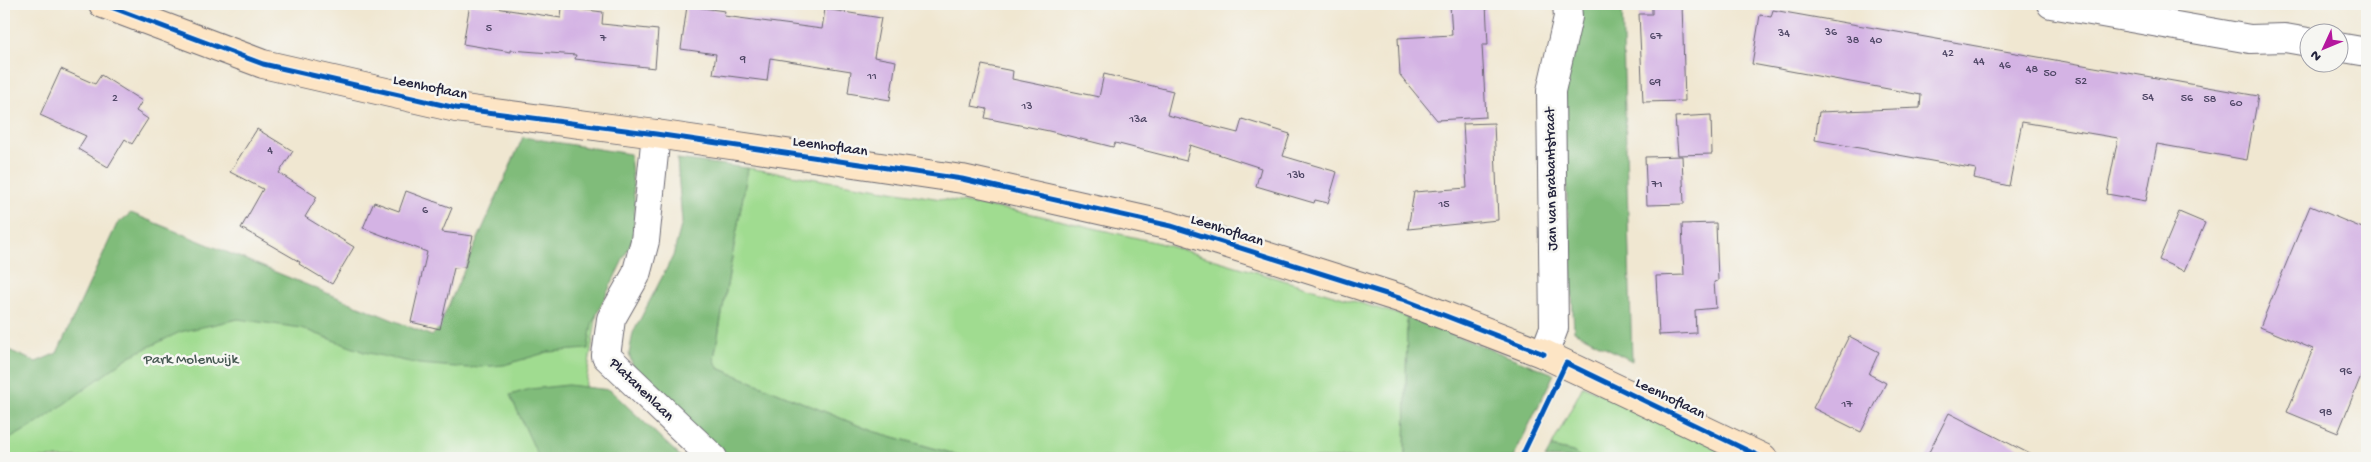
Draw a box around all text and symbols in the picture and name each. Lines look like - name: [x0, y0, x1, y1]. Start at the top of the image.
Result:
- house number: 5: [486, 22, 492, 36]
- north arrow: [2298, 22, 2348, 72]
- house number: 36: [1824, 26, 1838, 40]
- house number: 34: [1777, 27, 1790, 41]
- house number: 67: [1650, 30, 1663, 44]
- house number: 7: [599, 32, 607, 46]
- house number: 38: [1846, 34, 1860, 48]
- house number: 40: [1870, 34, 1882, 48]
- text: N: [2307, 46, 2326, 64]
- house number: 42: [1942, 47, 1954, 61]
- house number: 9: [739, 53, 746, 67]
- house number: 44: [1973, 55, 1985, 69]
- house number: 46: [1999, 59, 2012, 73]
- house number: 48: [2026, 63, 2039, 77]
- house number: 50: [2043, 67, 2057, 81]
- house number: 11: [866, 70, 877, 84]
- street label: Leenhoflaan: [391, 71, 469, 105]
- house number: 52: [2075, 75, 2087, 89]
- house number: 69: [1649, 76, 1661, 90]
- house number: 54: [2142, 91, 2154, 105]
- house number: 2: [112, 92, 118, 106]
- house number: 56: [2181, 92, 2194, 106]
- house number: 58: [2204, 93, 2217, 107]
- house number: 60: [2230, 97, 2243, 111]
- house number: 13: [1020, 100, 1033, 114]
- street label: Jan van Brabantstraat: [1542, 105, 1562, 251]
- house number: 13a: [1128, 113, 1147, 127]
- street label: Leenhoflaan: [791, 133, 869, 161]
- house number: 4: [267, 144, 273, 158]
- house number: 13b: [1286, 169, 1305, 183]
- house number: 71: [1650, 178, 1663, 192]
- house number: 15: [1437, 198, 1450, 212]
- house number: 6: [422, 204, 429, 218]
- street label: Leenhoflaan: [1188, 211, 1266, 251]
- park label: Park Molenwijk: [143, 351, 240, 369]
- street label: Platanenlaan: [604, 354, 677, 425]
- house number: 96: [2339, 365, 2353, 379]
- street label: Leenhoflaan: [1632, 374, 1708, 424]
- house number: 17: [1840, 398, 1853, 412]
- house number: 98: [2319, 406, 2333, 420]

